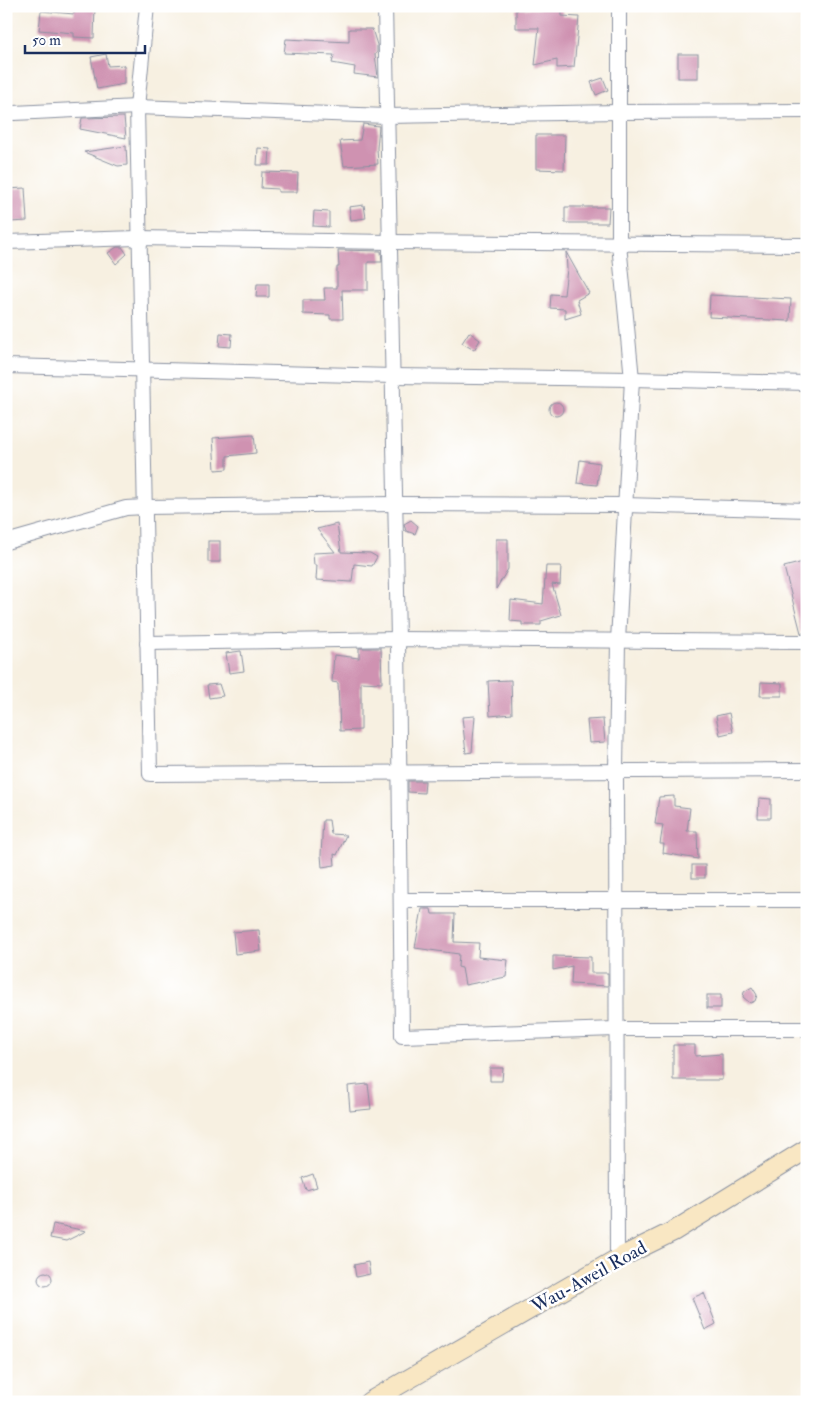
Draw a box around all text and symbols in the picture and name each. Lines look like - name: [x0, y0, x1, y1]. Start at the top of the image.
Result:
- scale bar: [25, 22, 145, 54]
- text: 50 m: [32, 31, 61, 50]
- street label: Wau-Aweil Road: [526, 1235, 651, 1319]

